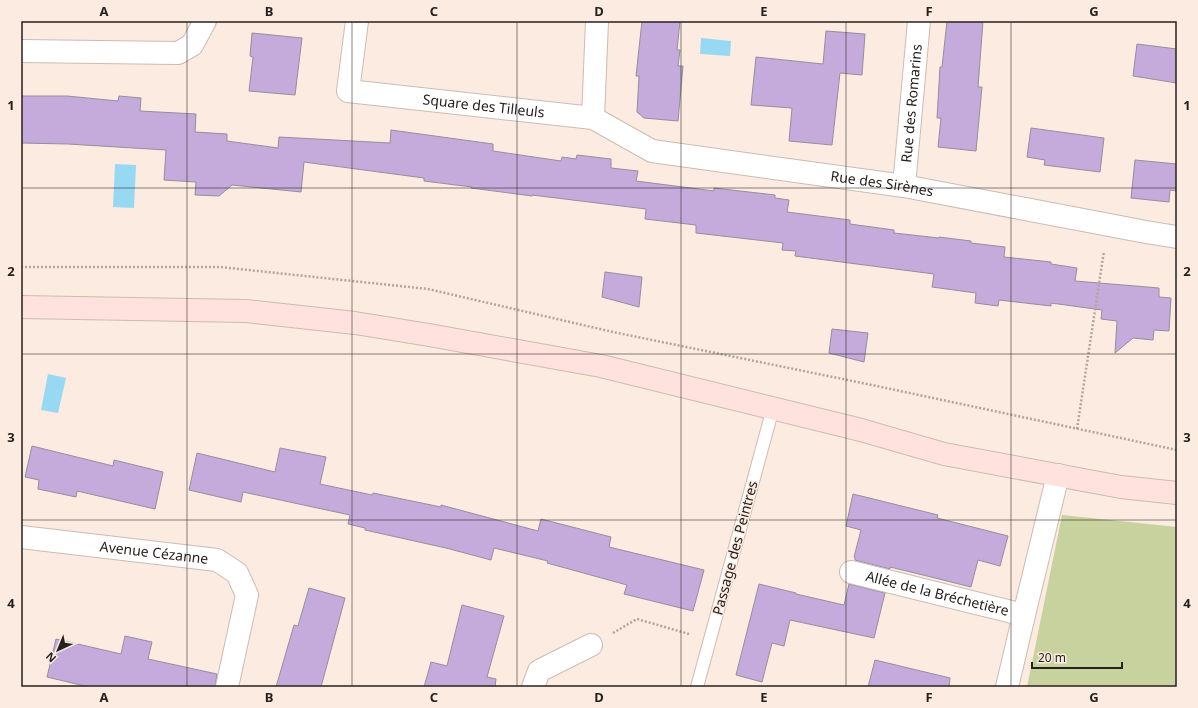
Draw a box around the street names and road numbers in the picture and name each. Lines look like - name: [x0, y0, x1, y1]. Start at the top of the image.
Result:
- street label: Rue des Romarins: [896, 43, 926, 163]
- street label: Square des Tilleuls: [422, 89, 546, 122]
- street label: Rue des Sirènes: [829, 166, 935, 200]
- street label: Passage des Peintres: [707, 478, 762, 617]
- street label: Avenue Cézanne: [99, 536, 210, 568]
- street label: Allée de la Bréchetière: [864, 566, 1011, 620]

